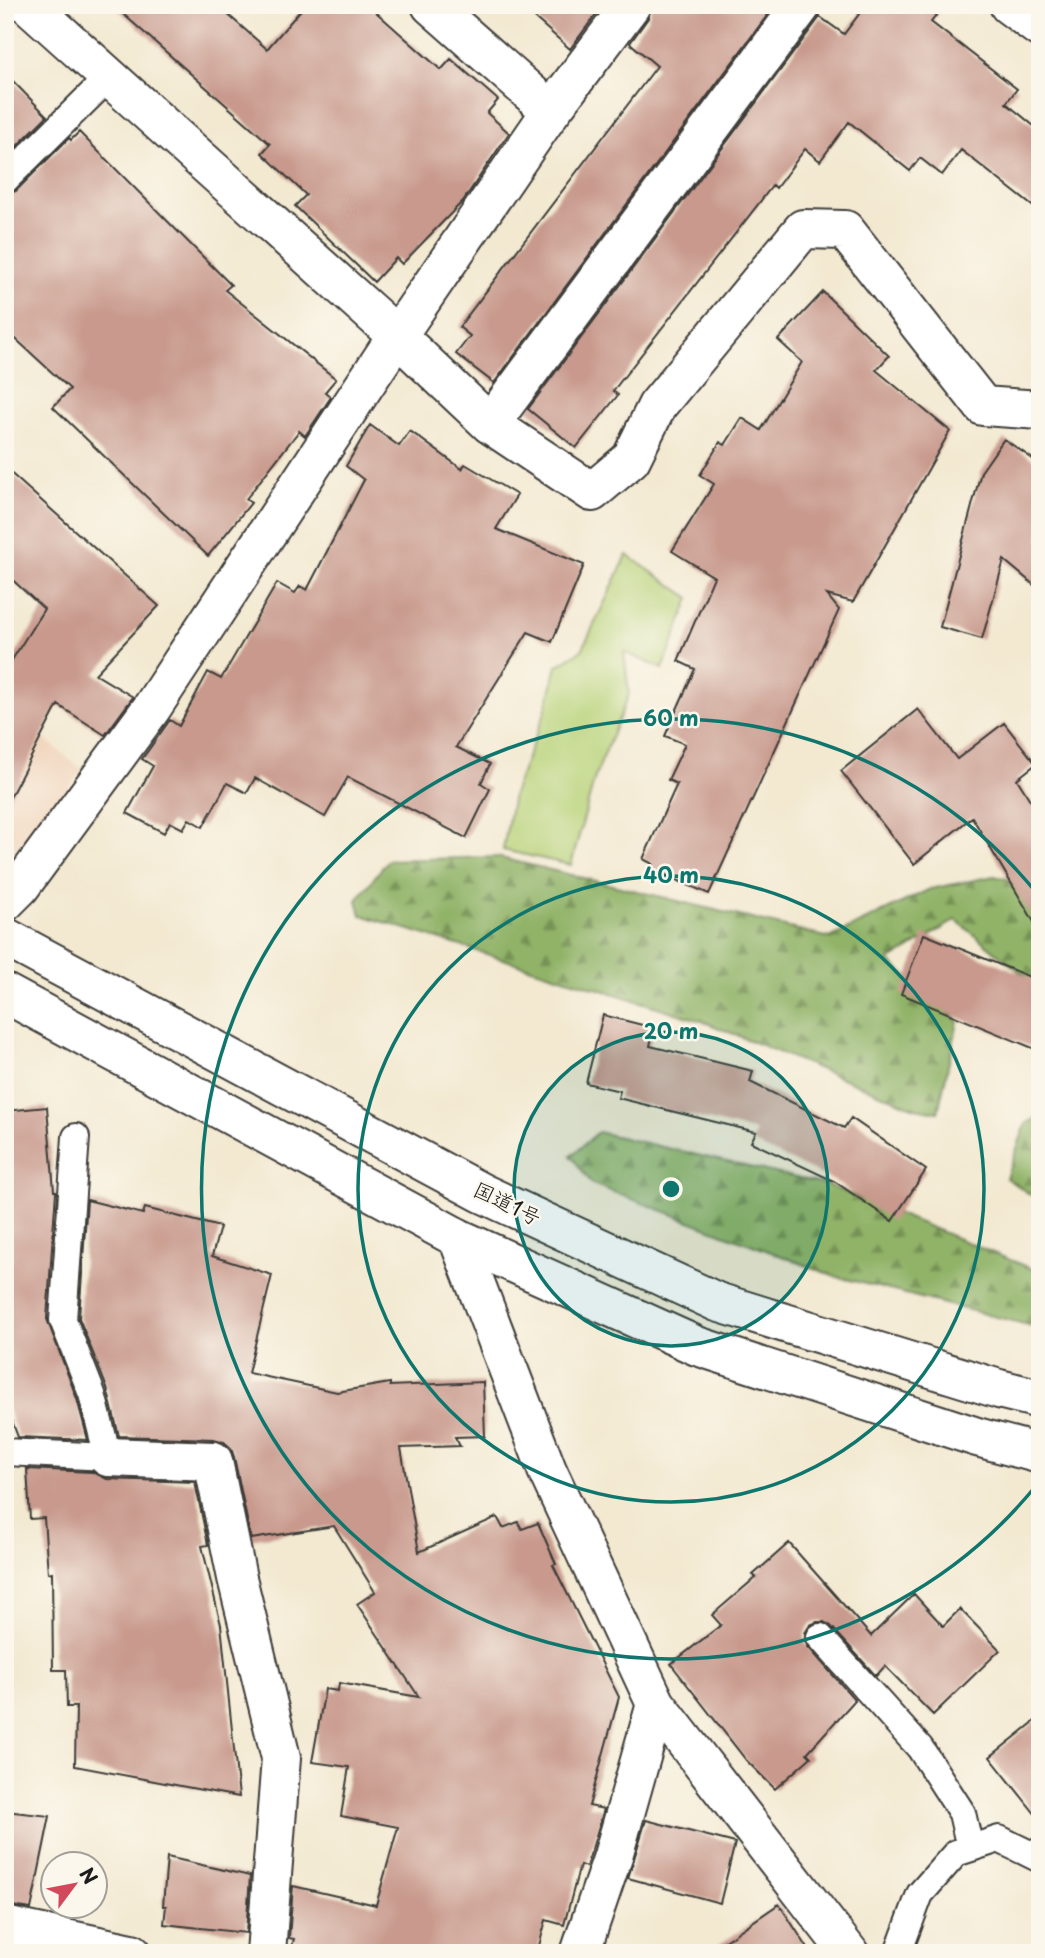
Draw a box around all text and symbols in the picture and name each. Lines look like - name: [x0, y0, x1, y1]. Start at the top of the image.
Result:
- text: 60 m: [643, 701, 699, 733]
- text: 40 m: [643, 858, 699, 890]
- text: 20 m: [644, 1014, 698, 1046]
- street label: 国道1号: [468, 1172, 547, 1232]
- centre of rings: [659, 1177, 683, 1201]
- north arrow: [38, 1850, 108, 1920]
- text: N: [73, 1862, 105, 1889]

